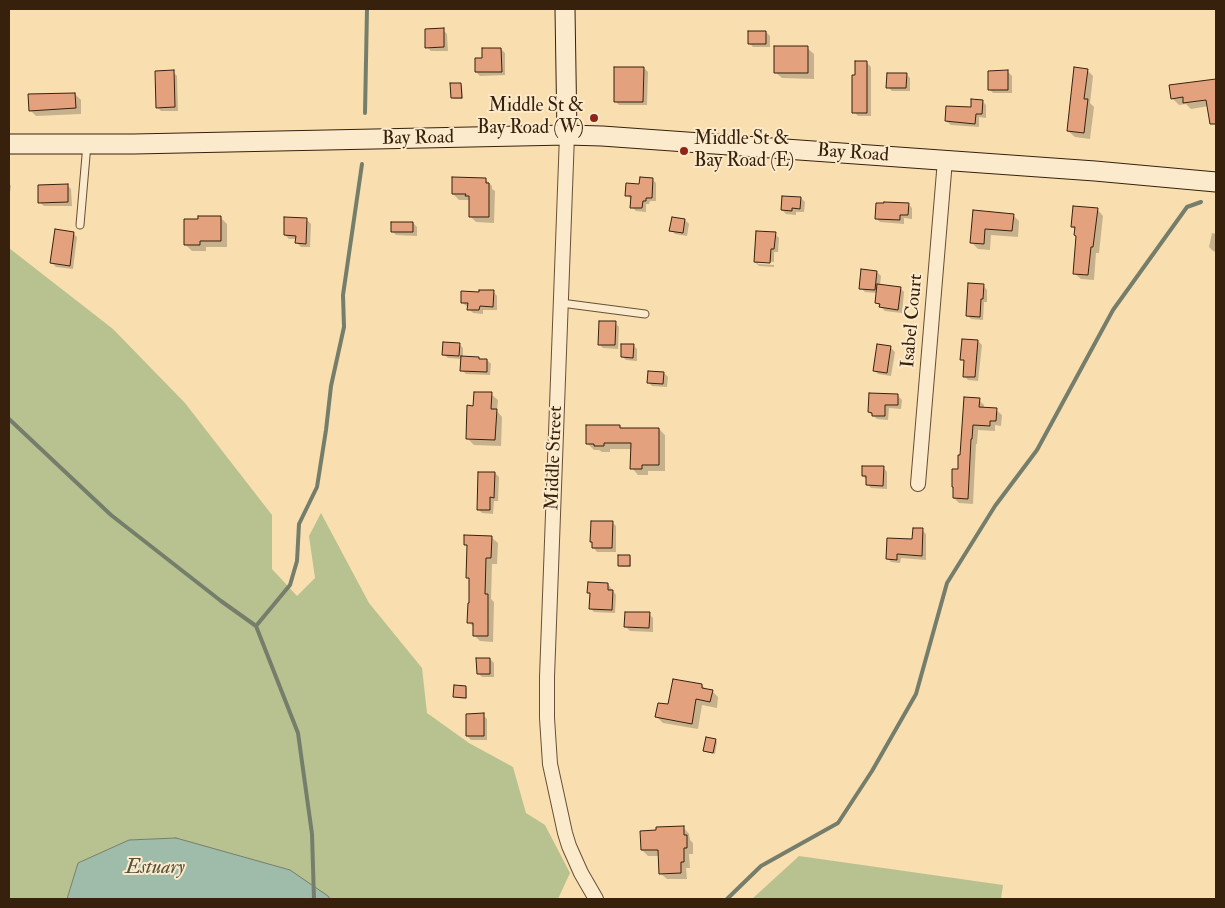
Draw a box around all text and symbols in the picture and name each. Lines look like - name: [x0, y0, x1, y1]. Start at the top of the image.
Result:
- place label: Middle St & Bay Road (W): [477, 96, 584, 140]
- marker: Middle St & Bay Road (W): [588, 112, 600, 124]
- street label: Bay Road: [382, 127, 454, 151]
- place label: Middle St & Bay Road (E): [694, 129, 794, 173]
- street label: Bay Road: [816, 140, 890, 168]
- marker: Middle St & Bay Road (E): [678, 145, 690, 157]
- street label: Isabel Court: [898, 273, 928, 369]
- street label: Middle Street: [542, 405, 568, 511]
- water label: Estuary: [125, 857, 185, 881]

